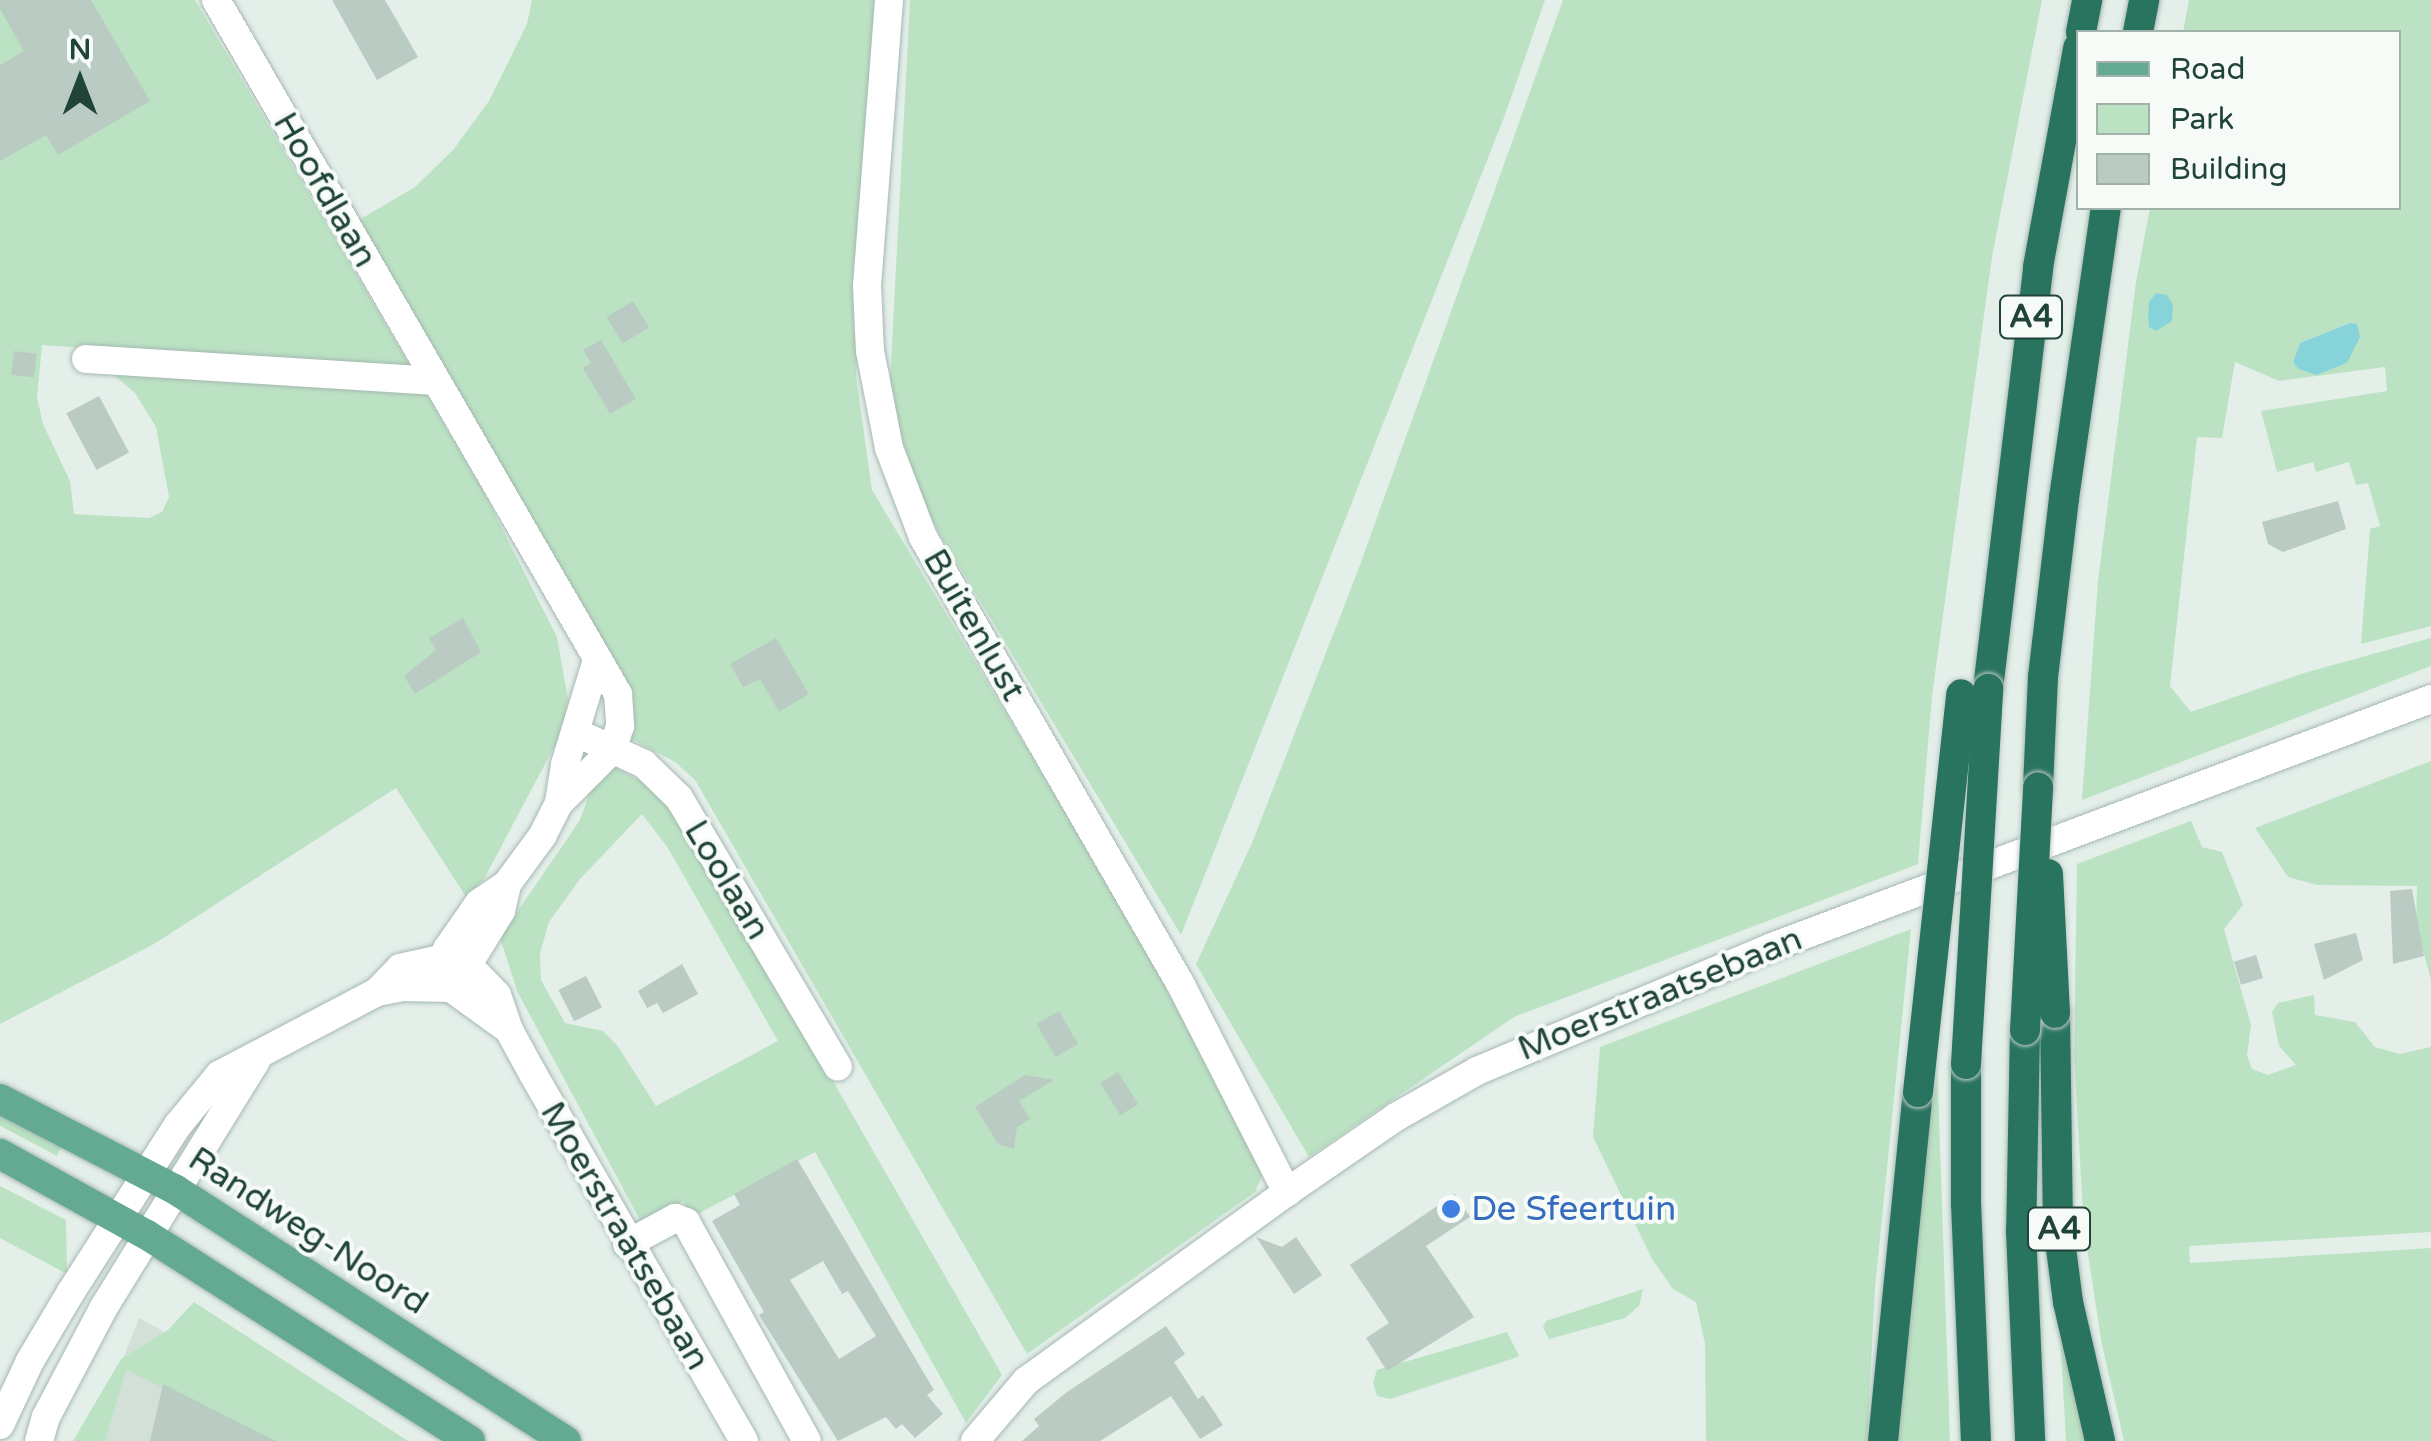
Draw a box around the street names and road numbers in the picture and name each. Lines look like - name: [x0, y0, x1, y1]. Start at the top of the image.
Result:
- street label: Hoofdlaan: [264, 105, 386, 275]
- road number: A4: [1998, 290, 2064, 344]
- street label: Buitenlust: [914, 542, 1034, 708]
- street label: Loolaan: [675, 813, 779, 947]
- street label: Moerstraatsebaan: [1512, 918, 1808, 1070]
- street label: Moerstraatsebaan: [531, 1094, 719, 1378]
- street label: Randweg-Noord: [180, 1138, 436, 1324]
- road number: A4: [2026, 1202, 2092, 1256]

